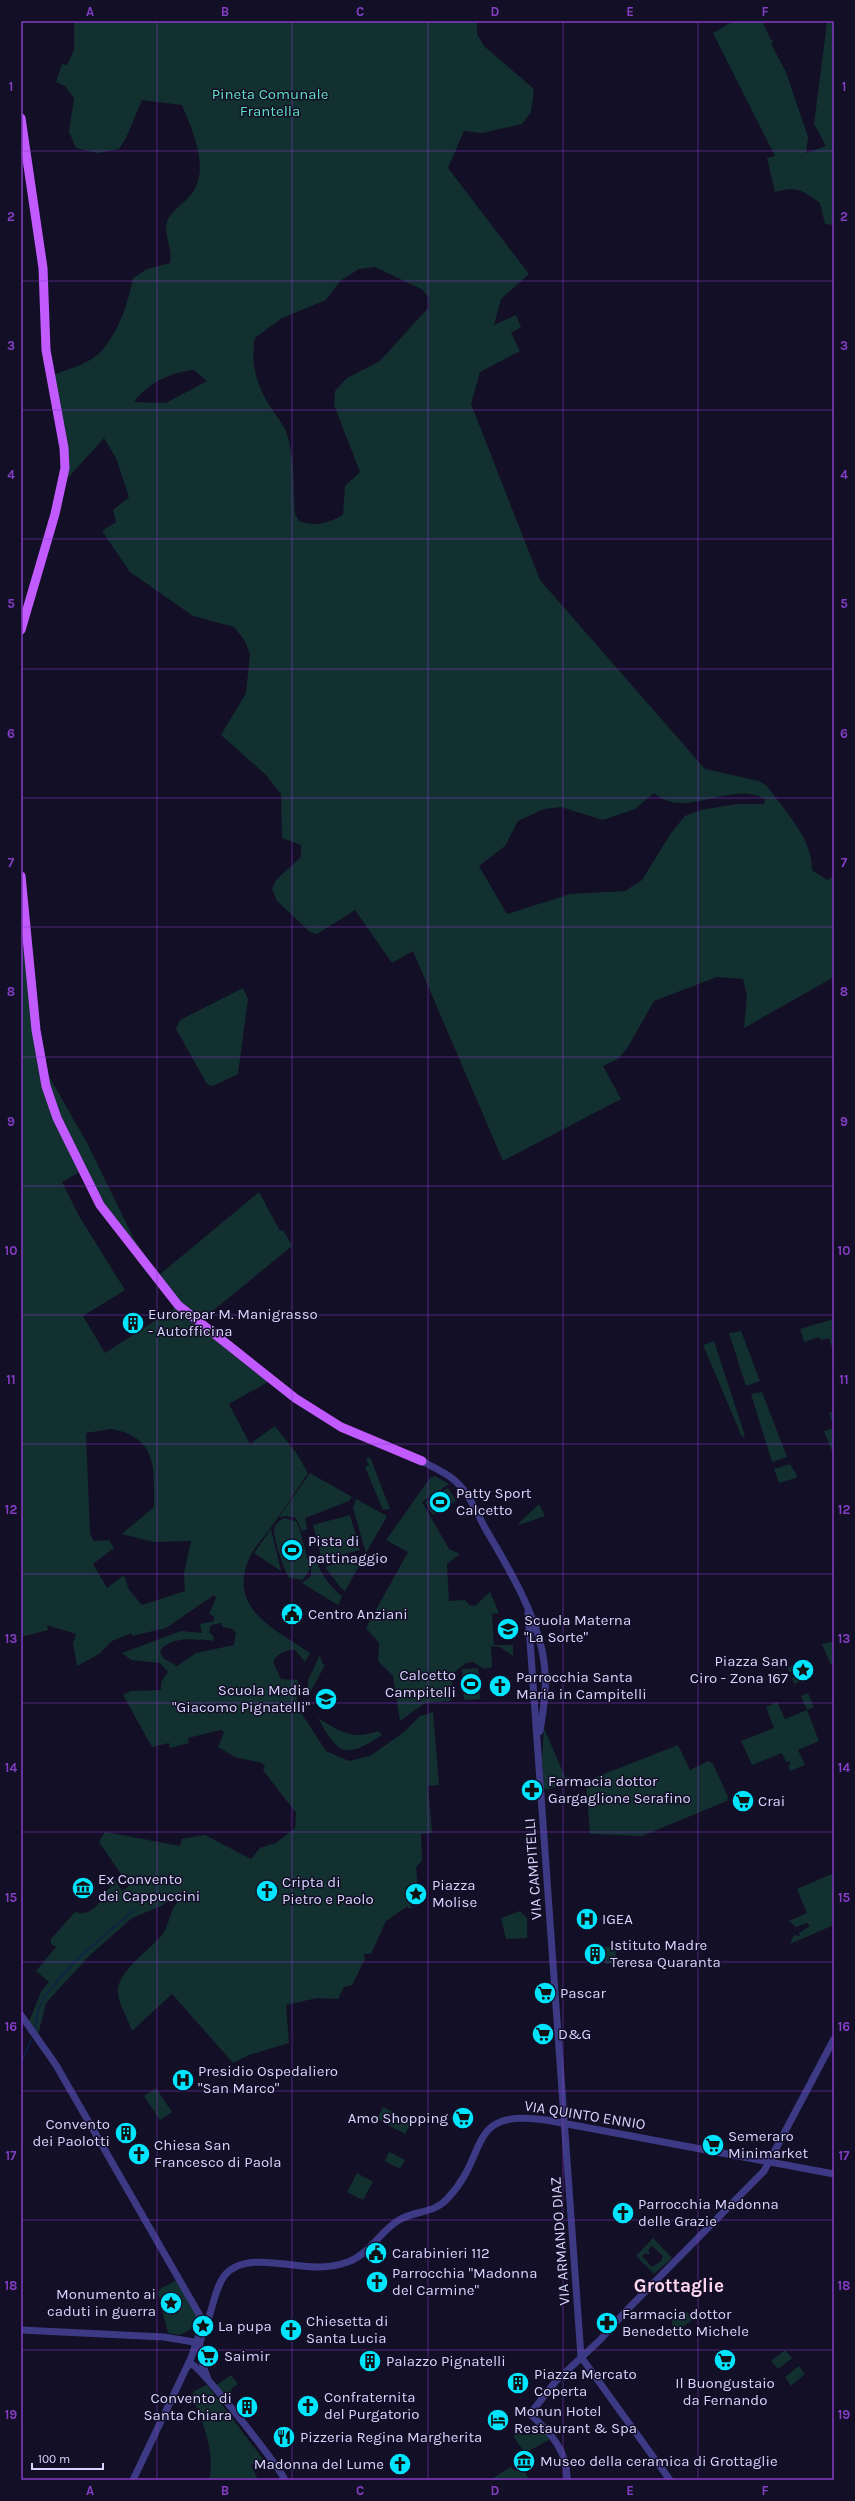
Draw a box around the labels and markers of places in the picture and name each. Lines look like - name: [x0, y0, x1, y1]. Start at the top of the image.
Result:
- place label: Eurorepar M. Manigrasso - Autofficina: [148, 1305, 318, 1340]
- building icon: Eurorepar M. Manigrasso - Autofficina: [120, 1310, 146, 1336]
- place label: Patty Sport Calcetto: [456, 1484, 532, 1519]
- sports icon: Patty Sport Calcetto: [427, 1489, 453, 1515]
- place label: Pista di pattinaggio: [308, 1532, 388, 1567]
- sports icon: Pista di pattinaggio: [279, 1537, 305, 1563]
- public building icon: Centro Anziani: [279, 1601, 305, 1627]
- place label: Centro Anziani: [308, 1605, 408, 1623]
- place label: Scuola Materna "La Sorte": [524, 1611, 631, 1646]
- school or university icon: Scuola Materna "La Sorte": [495, 1616, 521, 1642]
- place label: Piazza San Ciro - Zona 167: [690, 1652, 788, 1687]
- place icon: Piazza San Ciro - Zona 167: [790, 1657, 816, 1683]
- place label: Calcetto Campitelli: [385, 1666, 456, 1701]
- place label: Parrocchia Santa Maria in Campitelli: [516, 1668, 647, 1703]
- sports icon: Calcetto Campitelli: [458, 1671, 484, 1697]
- church icon: Parrocchia Santa Maria in Campitelli: [487, 1673, 513, 1699]
- place label: Scuola Media "Giacomo Pignatelli": [172, 1681, 310, 1716]
- school or university icon: Scuola Media "Giacomo Pignatelli": [313, 1686, 339, 1712]
- place label: Farmacia dottor Gargaglione Serafino: [548, 1772, 691, 1807]
- pharmacy icon: Farmacia dottor Gargaglione Serafino: [519, 1777, 545, 1803]
- supermarket icon: Crai: [730, 1788, 756, 1814]
- place label: Crai: [758, 1792, 785, 1810]
- place label: Ex Convento dei Cappuccini: [98, 1870, 200, 1905]
- place label: Cripta di Pietro e Paolo: [282, 1873, 374, 1908]
- museum icon: Ex Convento dei Cappuccini: [70, 1875, 96, 1901]
- place label: Piazza Molise: [432, 1876, 477, 1911]
- church icon: Cripta di Pietro e Paolo: [254, 1878, 280, 1904]
- place icon: Piazza Molise: [403, 1881, 429, 1907]
- hospital icon: IGEA: [574, 1906, 600, 1932]
- place label: IGEA: [602, 1910, 633, 1928]
- place label: Istituto Madre Teresa Quaranta: [610, 1936, 721, 1971]
- building icon: Istituto Madre Teresa Quaranta: [582, 1941, 608, 1967]
- supermarket icon: Pascar: [532, 1980, 558, 2006]
- place label: Pascar: [560, 1984, 606, 2002]
- supermarket icon: D&G: [530, 2021, 556, 2047]
- place label: D&G: [558, 2025, 591, 2043]
- place label: Presidio Ospedaliero "San Marco": [198, 2062, 338, 2097]
- hospital icon: Presidio Ospedaliero "San Marco": [170, 2067, 196, 2093]
- supermarket icon: Amo Shopping: [450, 2105, 476, 2131]
- place label: Amo Shopping: [348, 2109, 449, 2127]
- place label: Convento dei Paolotti: [32, 2115, 110, 2150]
- building icon: Convento dei Paolotti: [113, 2120, 139, 2146]
- place label: Semeraro Minimarket: [728, 2127, 809, 2162]
- supermarket icon: Semeraro Minimarket: [700, 2132, 726, 2158]
- place label: Chiesa San Francesco di Paola: [154, 2136, 282, 2171]
- church icon: Chiesa San Francesco di Paola: [126, 2141, 152, 2167]
- place label: Parrocchia Madonna delle Grazie: [638, 2195, 779, 2230]
- church icon: Parrocchia Madonna delle Grazie: [610, 2200, 636, 2226]
- public building icon: Carabinieri 112: [363, 2240, 389, 2266]
- place label: Carabinieri 112: [392, 2244, 490, 2262]
- place label: Parrocchia "Madonna del Carmine": [392, 2264, 537, 2299]
- church icon: Parrocchia "Madonna del Carmine": [364, 2269, 390, 2295]
- place label: Monumento ai caduti in guerra: [47, 2285, 156, 2320]
- place icon: Monumento ai caduti in guerra: [158, 2290, 184, 2316]
- place label: Farmacia dottor Benedetto Michele: [622, 2305, 749, 2340]
- pharmacy icon: Farmacia dottor Benedetto Michele: [594, 2310, 620, 2336]
- place label: Chiesetta di Santa Lucia: [306, 2312, 388, 2347]
- place icon: La pupa: [190, 2313, 216, 2339]
- place label: La pupa: [218, 2317, 272, 2335]
- church icon: Chiesetta di Santa Lucia: [278, 2317, 304, 2343]
- supermarket icon: Saimir: [195, 2343, 221, 2369]
- place label: Saimir: [224, 2347, 270, 2365]
- supermarket icon: Il Buongustaio da Fernando: [712, 2347, 738, 2373]
- building icon: Palazzo Pignatelli: [357, 2348, 383, 2374]
- place label: Palazzo Pignatelli: [386, 2352, 506, 2370]
- place label: Piazza Mercato Coperta: [534, 2365, 637, 2400]
- building icon: Piazza Mercato Coperta: [505, 2370, 531, 2396]
- place label: Il Buongustaio da Fernando: [675, 2374, 775, 2409]
- place label: Confraternita del Purgatorio: [324, 2388, 420, 2423]
- place label: Convento di Santa Chiara: [144, 2389, 232, 2424]
- church icon: Confraternita del Purgatorio: [295, 2393, 321, 2419]
- building icon: Convento di Santa Chiara: [234, 2394, 260, 2420]
- place label: Monun Hotel Restaurant & Spa: [514, 2402, 637, 2437]
- hotel icon: Monun Hotel Restaurant & Spa: [485, 2407, 511, 2433]
- restaurant icon: Pizzeria Regina Margherita: [271, 2424, 297, 2450]
- place label: Pizzeria Regina Margherita: [300, 2428, 482, 2446]
- museum icon: Museo della ceramica di Grottaglie: [511, 2448, 537, 2474]
- church icon: Madonna del Lume: [387, 2451, 413, 2477]
- place label: Museo della ceramica di Grottaglie: [540, 2452, 778, 2470]
- place label: Madonna del Lume: [254, 2455, 384, 2473]

